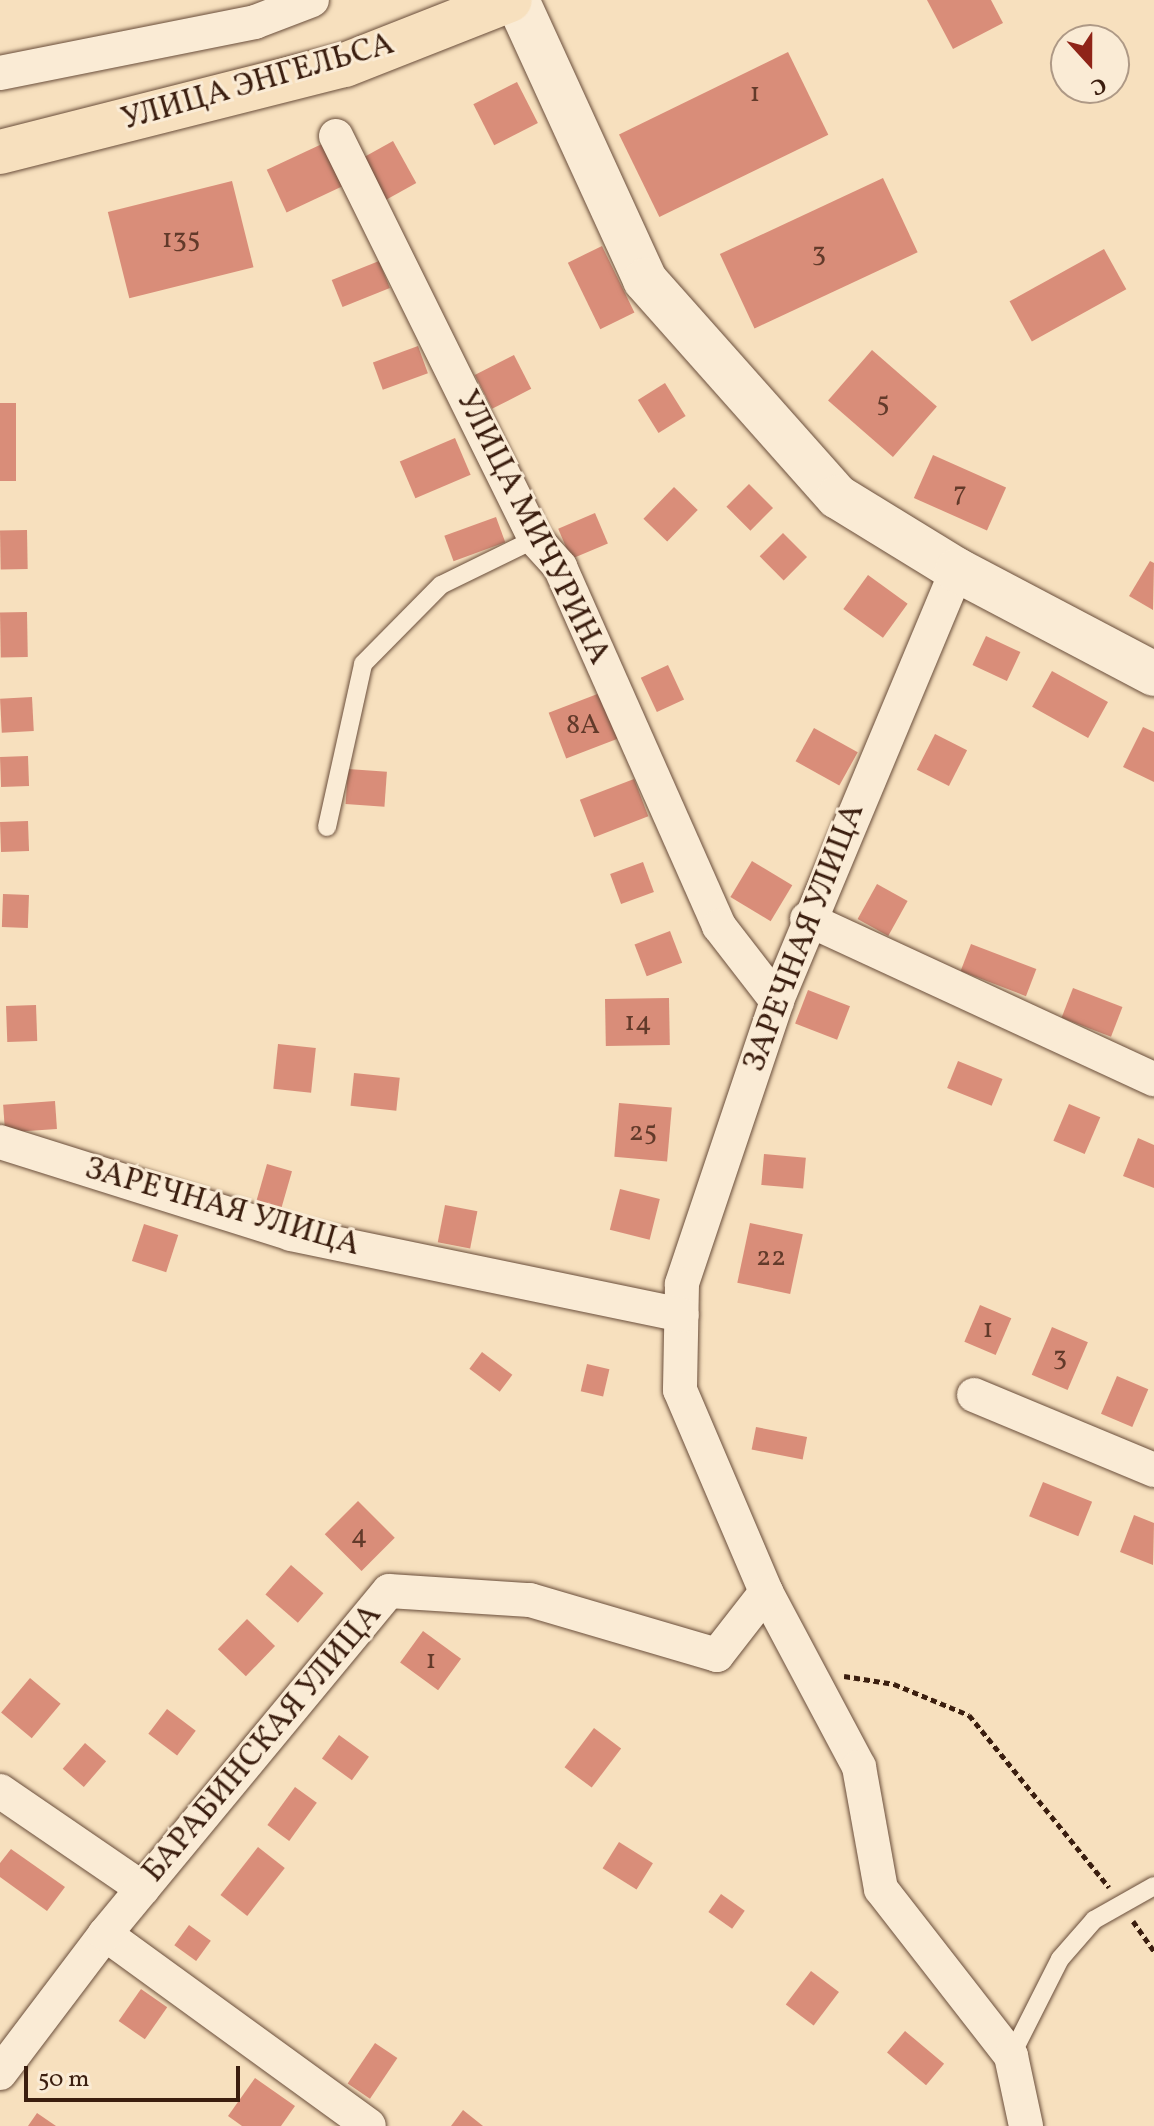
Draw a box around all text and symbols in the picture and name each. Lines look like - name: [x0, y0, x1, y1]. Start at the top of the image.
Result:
- north arrow: [1050, 24, 1130, 104]
- street label: УЛИЦА ЭНГЕЛЬСА: [117, 26, 399, 140]
- text: С: [1086, 68, 1110, 102]
- house number: 1: [750, 77, 760, 111]
- house number: 135: [162, 223, 200, 257]
- house number: 3: [812, 237, 826, 271]
- street label: УЛИЦА МИЧУРИНА: [446, 385, 618, 671]
- house number: 5: [876, 387, 890, 421]
- house number: 7: [953, 476, 967, 510]
- house number: 8А: [566, 709, 600, 743]
- street label: ЗАРЕЧНАЯ УЛИЦА: [736, 798, 874, 1078]
- house number: 14: [624, 1006, 652, 1040]
- house number: 25: [629, 1116, 657, 1150]
- street label: ЗАРЕЧНАЯ УЛИЦА: [80, 1150, 364, 1266]
- house number: 22: [756, 1241, 786, 1275]
- house number: 1: [983, 1313, 993, 1347]
- house number: 3: [1053, 1341, 1067, 1375]
- house number: 4: [351, 1519, 367, 1553]
- street label: БАРАБИНСКАЯ УЛИЦА: [135, 1597, 391, 1891]
- house number: 1: [426, 1644, 436, 1678]
- scale bar: [28, 2050, 244, 2100]
- text: 50 m: [38, 2063, 90, 2097]

